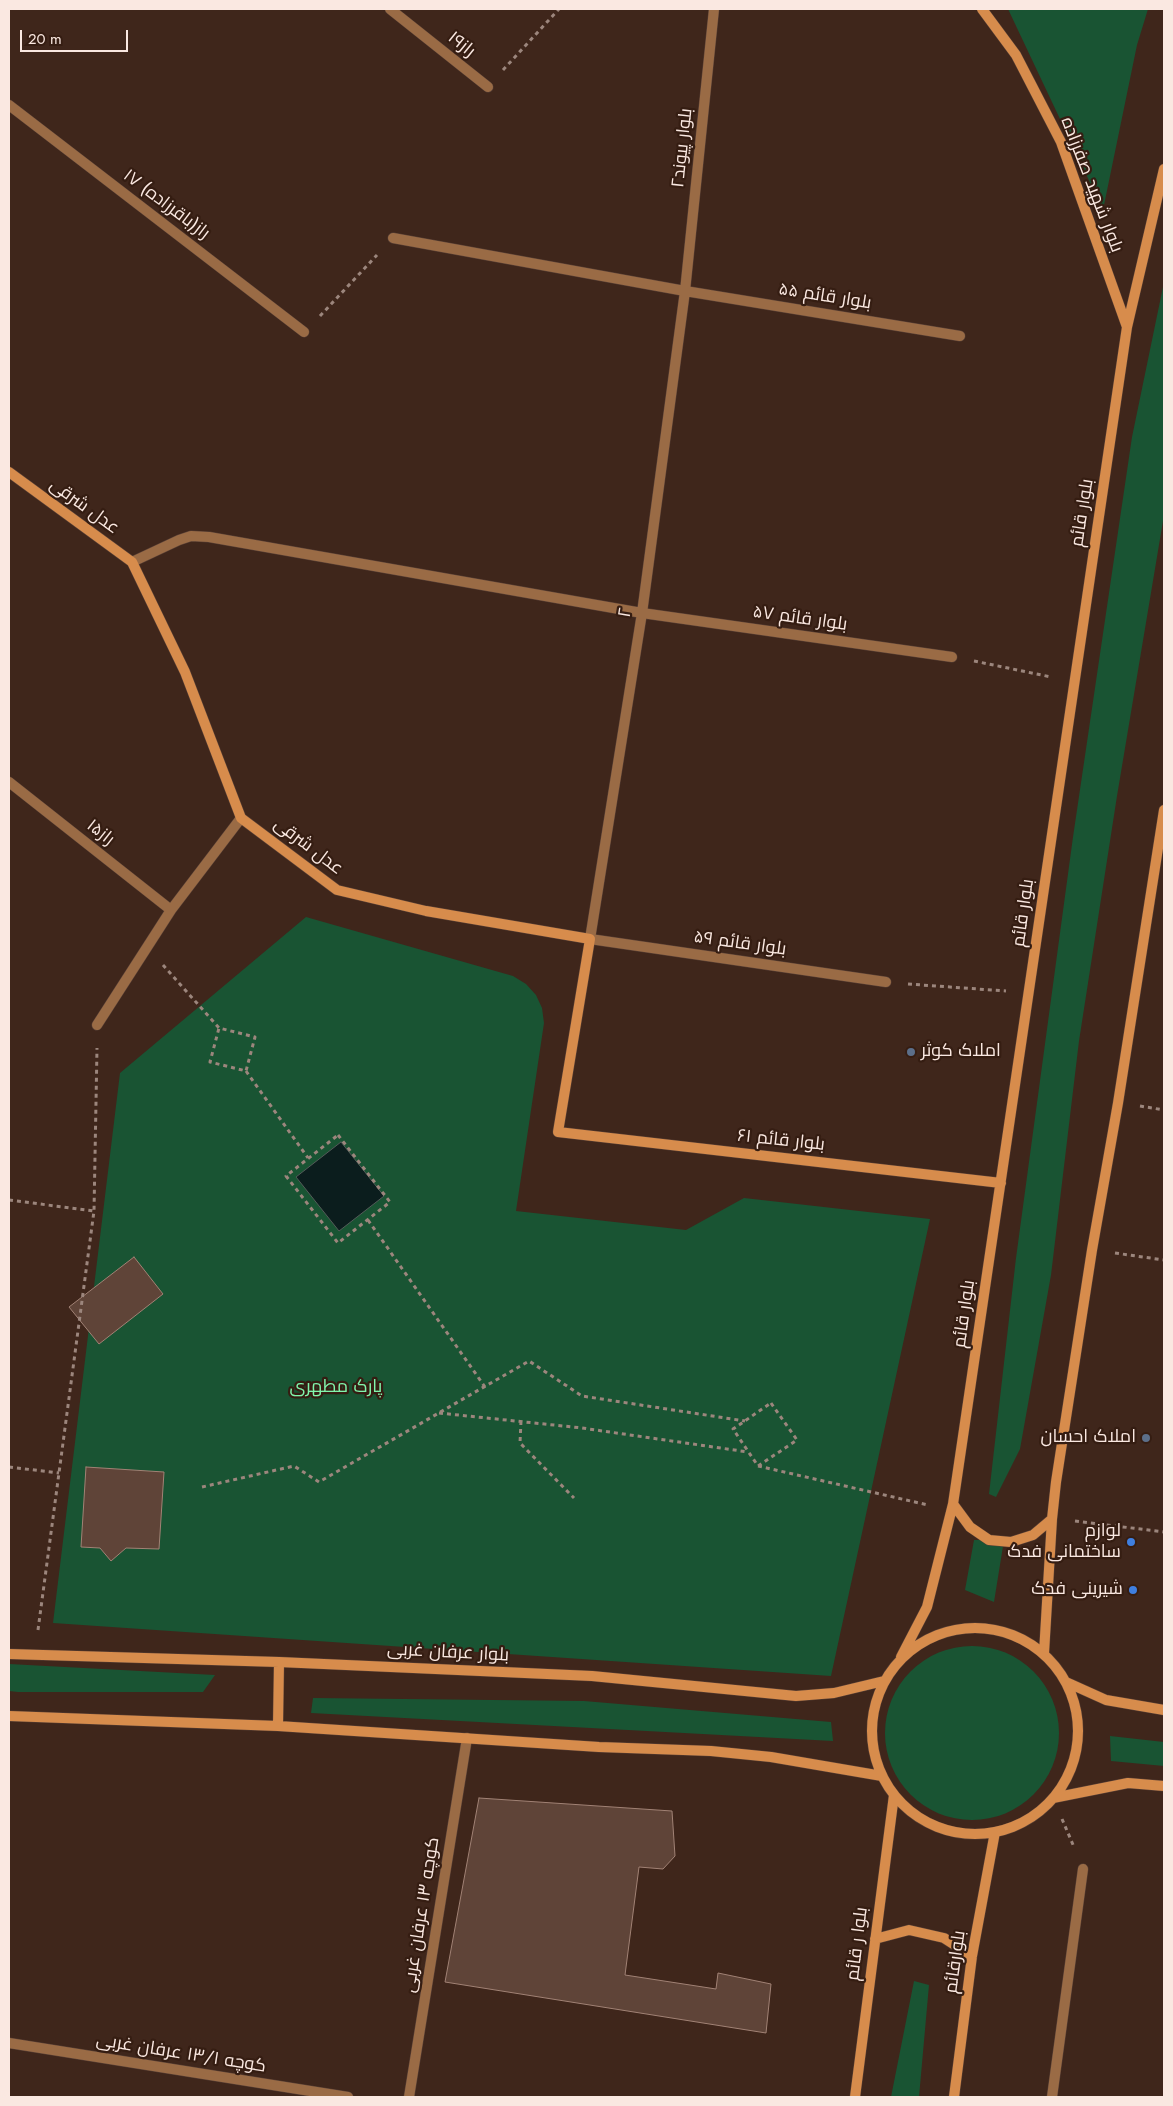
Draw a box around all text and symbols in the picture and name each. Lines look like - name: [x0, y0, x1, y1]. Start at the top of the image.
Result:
- scale bar: [22, 20, 130, 52]
- street label: راز۱۹: [443, 27, 479, 63]
- text: 20 m: [28, 28, 62, 50]
- street label: بلوار پیوند۲: [668, 107, 698, 189]
- street label: بلوار شهید صفرزاده: [1055, 114, 1127, 256]
- street label: ۱۷ راز(باقرزاده): [118, 165, 214, 245]
- street label: بلوار قائم ۵۵: [777, 279, 873, 315]
- street label: عدل شرقی: [45, 474, 123, 540]
- street label: بلوار قائم: [1067, 477, 1099, 549]
- street label: بلوار قائم ۵۷: [751, 602, 849, 636]
- street label: ۲: [615, 607, 637, 619]
- street label: عدل شرقی: [269, 814, 347, 880]
- street label: راز۱۵: [82, 815, 118, 851]
- street label: بلوار قائم: [1009, 878, 1039, 948]
- street label: بلوار قائم ۵۹: [692, 927, 788, 961]
- place label: املاک کوثر: [921, 1041, 1001, 1063]
- marker: املاک کوثر: [905, 1046, 917, 1058]
- street label: بلوار قائم ۶۱: [736, 1126, 826, 1156]
- street label: بلوار قائم: [950, 1279, 980, 1349]
- park label: پارک مطهری: [290, 1377, 382, 1399]
- place label: املاک احسان: [1040, 1427, 1136, 1449]
- marker: املاک احسان: [1140, 1432, 1152, 1444]
- place label: لوازم ساختمانی فدک: [1007, 1521, 1121, 1564]
- marker: لوازم ساختمانی فدک: [1125, 1536, 1137, 1548]
- place label: شیرینی فدک: [1031, 1579, 1123, 1601]
- marker: شیرینی فدک: [1127, 1584, 1139, 1596]
- street label: بلوار عرفان غربی: [386, 1639, 510, 1667]
- street label: کوچه ۱۳ عرفان غربی: [399, 1836, 445, 1994]
- street label: بلوا ر قائم: [843, 1906, 873, 1982]
- street label: بلوارقائم: [941, 1929, 971, 1995]
- street label: کوچه ۱۳/۱ عرفان غربی: [94, 2030, 268, 2078]

